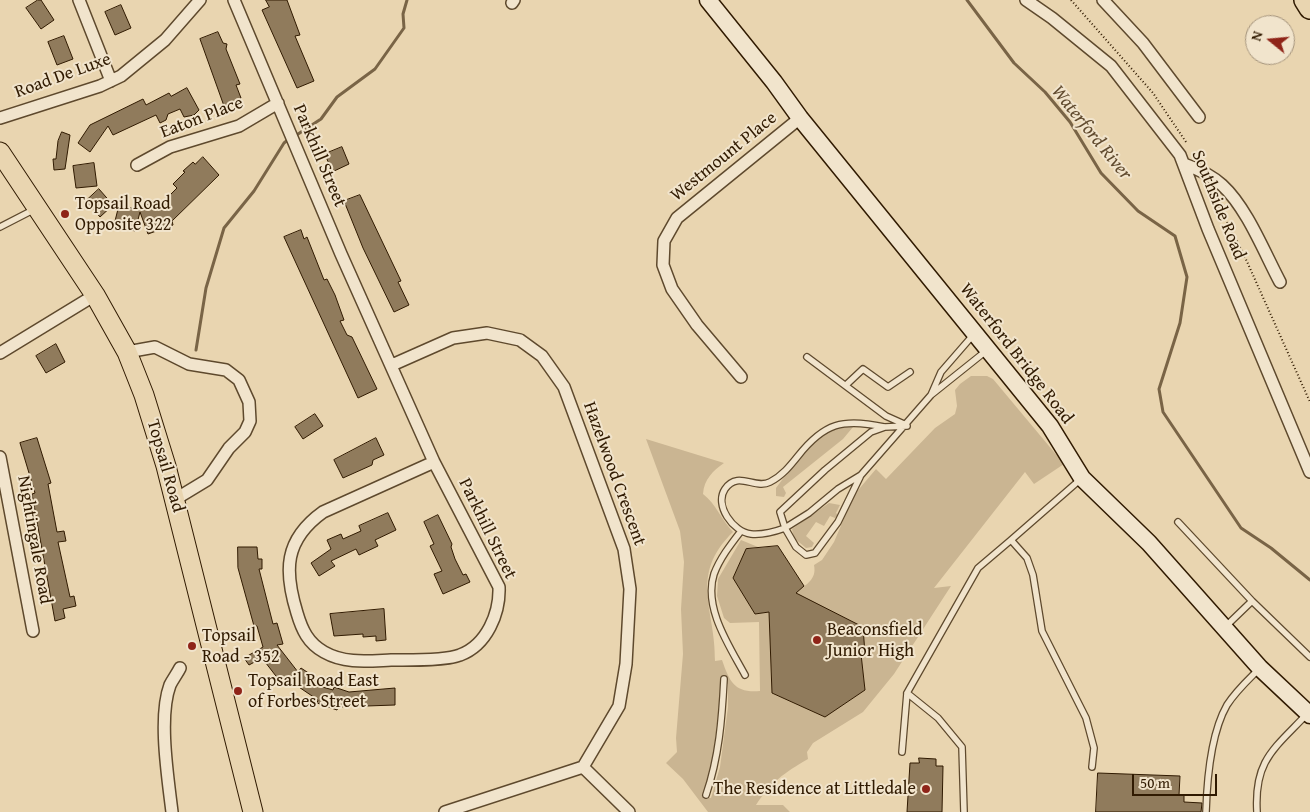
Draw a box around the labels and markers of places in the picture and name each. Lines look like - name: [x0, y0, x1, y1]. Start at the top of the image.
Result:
- place label: Topsail Road Opposite 322: [75, 193, 172, 235]
- marker: Topsail Road Opposite 322: [59, 208, 71, 220]
- place label: Beaconsfield Junior High: [827, 619, 923, 662]
- place label: Topsail Road - 352: [202, 625, 280, 668]
- marker: Beaconsfield Junior High: [811, 634, 823, 646]
- marker: Topsail Road - 352: [186, 640, 198, 652]
- place label: Topsail Road East of Forbes Street: [248, 670, 379, 712]
- marker: Topsail Road East of Forbes Street: [232, 685, 244, 697]
- place label: The Residence at Littledale: [713, 778, 916, 800]
- marker: The Residence at Littledale: [920, 783, 932, 795]

